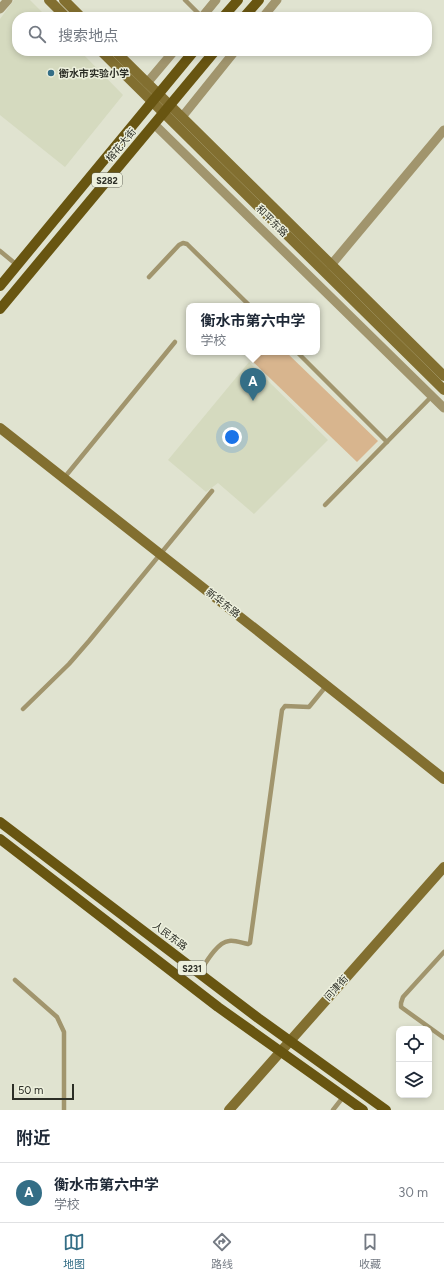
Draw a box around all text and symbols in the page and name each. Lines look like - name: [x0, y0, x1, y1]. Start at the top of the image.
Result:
- search box: [12, 12, 432, 56]
- icon: search: [26, 23, 48, 45]
- text: 搜索地点: [58, 27, 118, 45]
- place label: 衡水市实验小学: [58, 67, 129, 80]
- marker: 衡水市实验小学: [46, 68, 56, 78]
- street label: 榕花大街: [103, 126, 139, 164]
- road number: S282: [92, 173, 122, 187]
- street label: 和平东路: [253, 202, 291, 240]
- popup: [186, 303, 320, 355]
- text: 衡水市第六中学: [200, 312, 306, 330]
- text: 学校: [200, 333, 227, 348]
- pin: A: [240, 368, 266, 401]
- your location: [222, 427, 242, 447]
- street label: 新华东路: [203, 586, 243, 620]
- street label: 人民东路: [150, 919, 190, 953]
- road number: S231: [178, 961, 206, 975]
- street label: 问津街: [321, 972, 351, 1004]
- map controls: [396, 1026, 432, 1098]
- button: locate: [396, 1026, 432, 1062]
- button: layers: [396, 1062, 432, 1098]
- scale bar: [12, 1082, 74, 1101]
- text: 50 m: [18, 1084, 43, 1097]
- text: 附近: [16, 1128, 50, 1148]
- text: 衡水市第六中学: [54, 1176, 159, 1194]
- text: A: [24, 1185, 34, 1200]
- text: 30 m: [398, 1185, 428, 1200]
- text: 学校: [54, 1197, 80, 1212]
- tab: 地图: [63, 1231, 85, 1271]
- tab: 路线: [211, 1231, 233, 1271]
- tab: 收藏: [359, 1231, 381, 1271]

